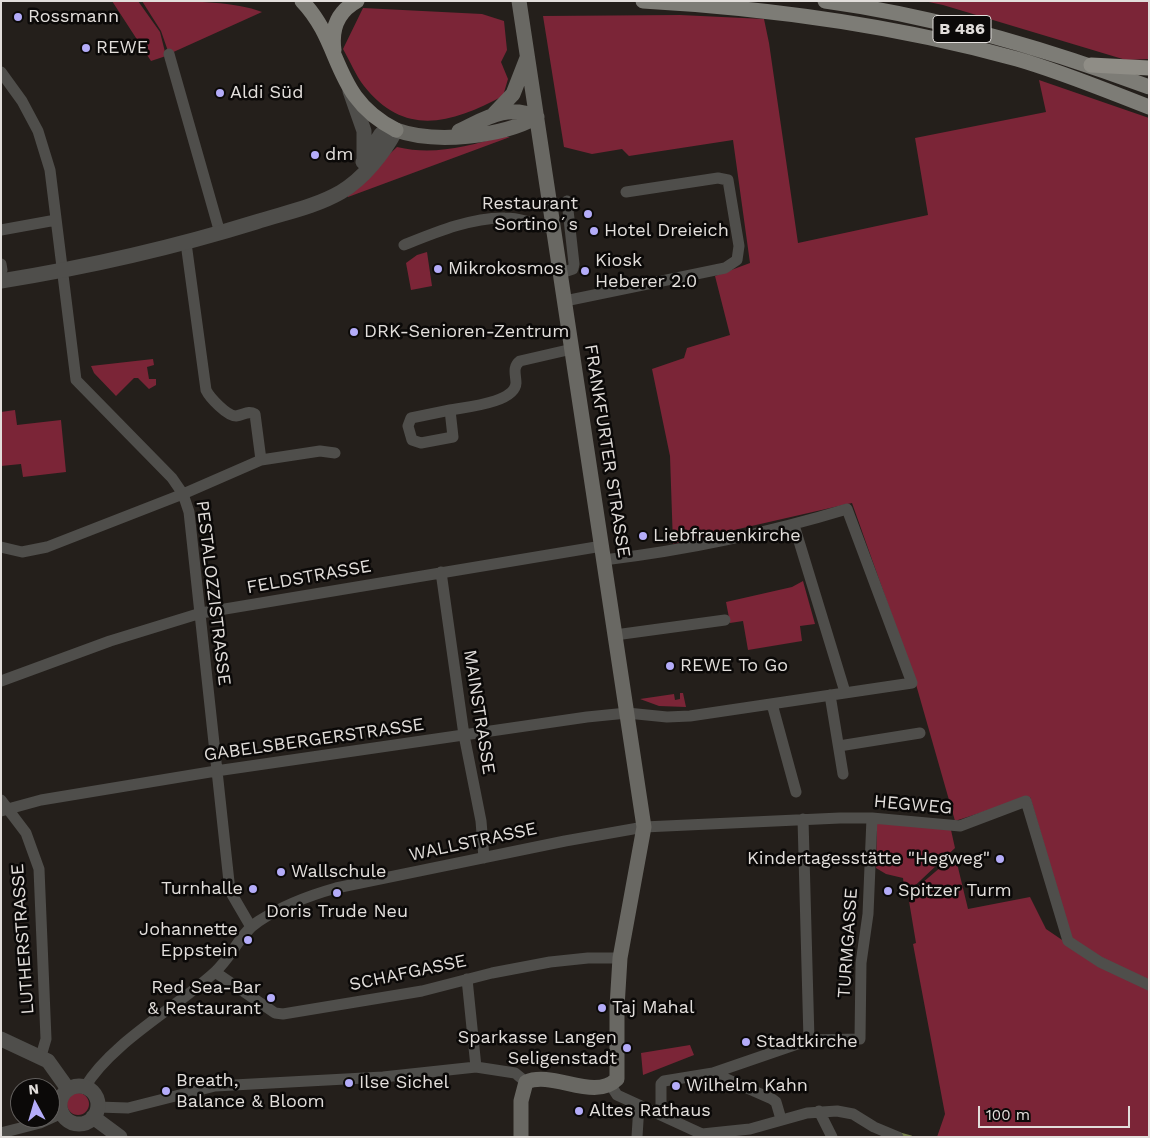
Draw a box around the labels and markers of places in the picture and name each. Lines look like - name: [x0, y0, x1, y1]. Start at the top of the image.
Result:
- place label: Rossmann: [28, 6, 119, 28]
- marker: Rossmann: [12, 11, 24, 23]
- place label: REWE: [96, 37, 148, 59]
- marker: REWE: [80, 42, 92, 54]
- place label: Aldi Süd: [230, 82, 303, 104]
- marker: Aldi Süd: [214, 87, 226, 99]
- place label: dm: [325, 144, 353, 166]
- marker: dm: [309, 149, 321, 161]
- place label: Restaurant Sortino´s: [482, 193, 578, 235]
- marker: Restaurant Sortino´s: [582, 208, 594, 220]
- place label: Hotel Dreieich: [604, 220, 729, 242]
- marker: Hotel Dreieich: [588, 225, 600, 237]
- place label: Kiosk Heberer 2.0: [595, 250, 697, 292]
- place label: Mikrokosmos: [448, 258, 564, 280]
- marker: Mikrokosmos: [432, 263, 444, 275]
- marker: Kiosk Heberer 2.0: [579, 265, 591, 277]
- place label: DRK-Senioren-Zentrum: [364, 321, 569, 343]
- marker: DRK-Senioren-Zentrum: [348, 326, 360, 338]
- place label: Liebfrauenkirche: [653, 525, 801, 547]
- marker: Liebfrauenkirche: [637, 530, 649, 542]
- place label: REWE To Go: [680, 655, 788, 677]
- marker: REWE To Go: [664, 660, 676, 672]
- place label: Kindertagesstätte "Hegweg": [747, 848, 990, 870]
- marker: Kindertagesstätte "Hegweg": [994, 853, 1006, 865]
- place label: Wallschule: [291, 861, 386, 883]
- marker: Wallschule: [275, 866, 287, 878]
- place label: Turnhalle: [161, 878, 243, 900]
- place label: Spitzer Turm: [898, 880, 1012, 902]
- marker: Turnhalle: [247, 883, 259, 895]
- marker: Spitzer Turm: [882, 885, 894, 897]
- marker: Doris Trude Neu: [331, 887, 343, 899]
- place label: Doris Trude Neu: [266, 901, 408, 923]
- place label: Johannette Eppstein: [139, 919, 238, 962]
- marker: Johannette Eppstein: [242, 934, 254, 946]
- place label: Red Sea-Bar & Restaurant: [147, 977, 261, 1020]
- marker: Red Sea-Bar & Restaurant: [265, 992, 277, 1004]
- place label: Taj Mahal: [612, 997, 694, 1019]
- marker: Taj Mahal: [596, 1002, 608, 1014]
- place label: Sparkasse Langen Seligenstadt: [458, 1027, 617, 1070]
- place label: Stadtkirche: [756, 1031, 858, 1053]
- marker: Stadtkirche: [740, 1036, 752, 1048]
- marker: Sparkasse Langen Seligenstadt: [621, 1042, 633, 1054]
- place label: Breath, Balance & Bloom: [176, 1070, 325, 1112]
- place label: Ilse Sichel: [359, 1072, 449, 1094]
- place label: Wilhelm Kahn: [686, 1075, 808, 1097]
- marker: Ilse Sichel: [343, 1077, 355, 1089]
- marker: Wilhelm Kahn: [670, 1080, 682, 1092]
- marker: Breath, Balance & Bloom: [160, 1085, 172, 1097]
- place label: Altes Rathaus: [589, 1100, 711, 1122]
- marker: Altes Rathaus: [573, 1105, 585, 1117]

